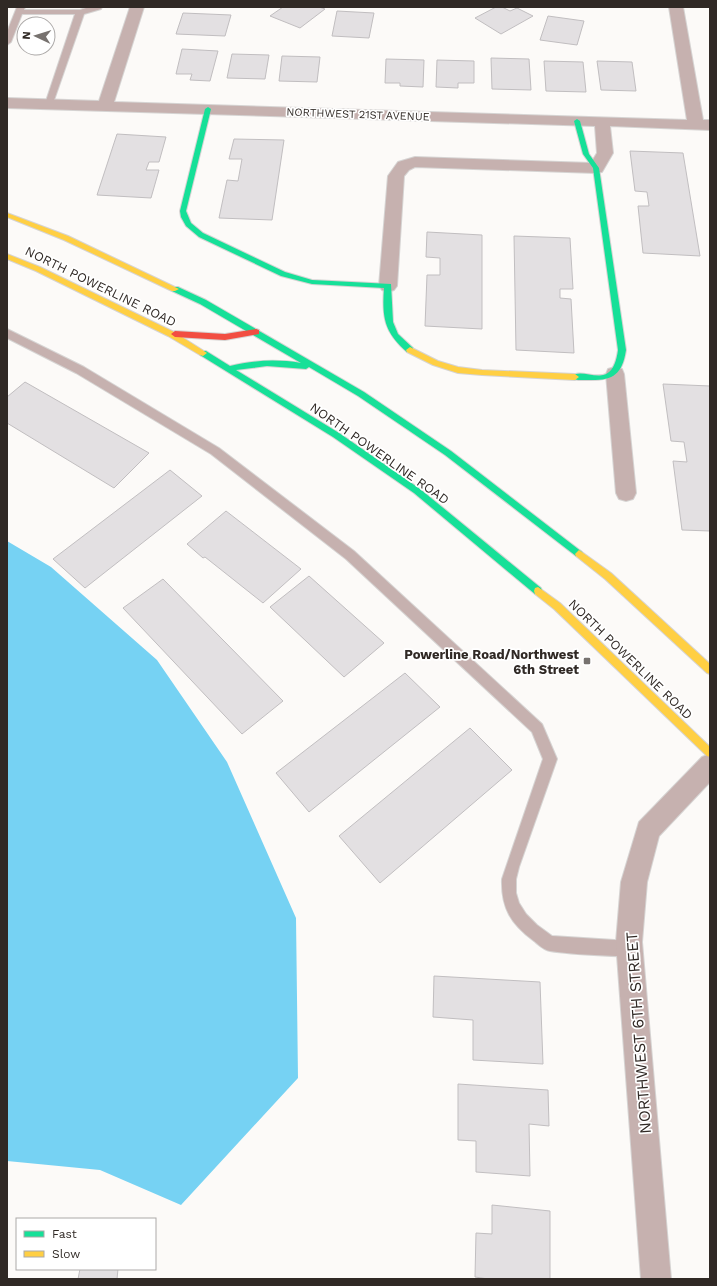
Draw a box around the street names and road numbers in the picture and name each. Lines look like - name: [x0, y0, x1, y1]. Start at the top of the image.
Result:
- street label: NORTHWEST 21ST AVENUE: [286, 106, 430, 123]
- street label: NORTH POWERLINE ROAD: [23, 243, 179, 330]
- street label: NORTH POWERLINE ROAD: [307, 400, 452, 507]
- street label: NORTH POWERLINE ROAD: [566, 596, 696, 723]
- street label: NORTHWEST 6TH STREET: [622, 931, 655, 1135]

